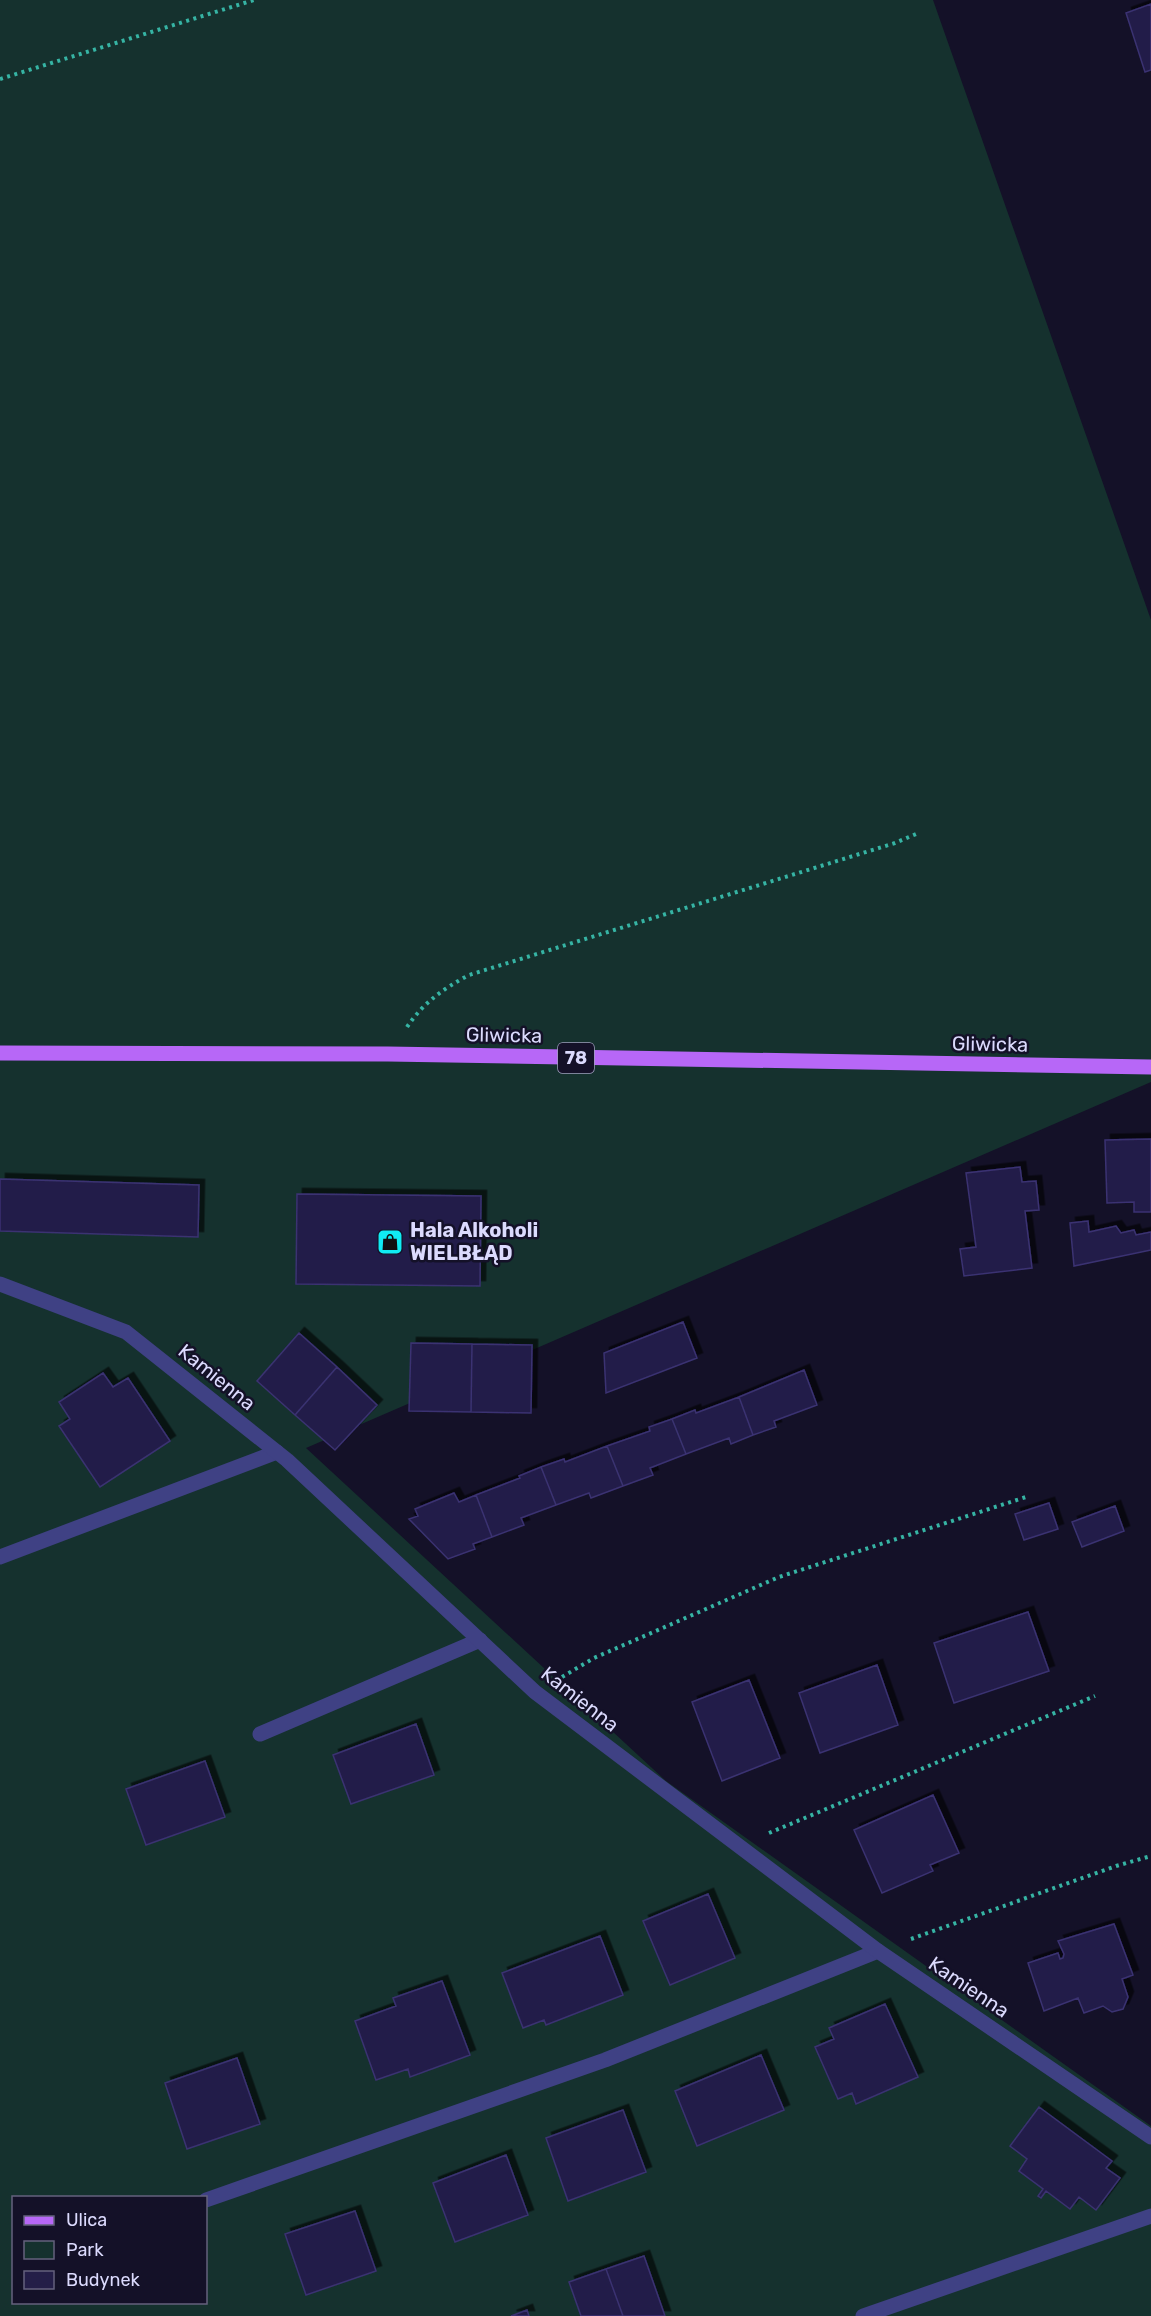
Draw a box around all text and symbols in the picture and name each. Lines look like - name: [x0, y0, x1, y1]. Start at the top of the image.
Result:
- street label: Gliwicka: [466, 1022, 542, 1048]
- street label: Gliwicka: [952, 1031, 1028, 1057]
- road number: 78: [558, 1043, 594, 1073]
- place label: Hala Alkoholi WIELBŁĄD: [410, 1218, 538, 1265]
- shop icon: Hala Alkoholi WIELBŁĄD: [375, 1227, 405, 1257]
- street label: Kamienna: [174, 1339, 260, 1415]
- street label: Kamienna: [536, 1661, 624, 1737]
- street label: Kamienna: [924, 1951, 1014, 2023]
- legend: [12, 2196, 207, 2304]
- text: Ulica: [66, 2209, 107, 2231]
- text: Park: [66, 2239, 104, 2261]
- text: Budynek: [66, 2269, 140, 2291]

